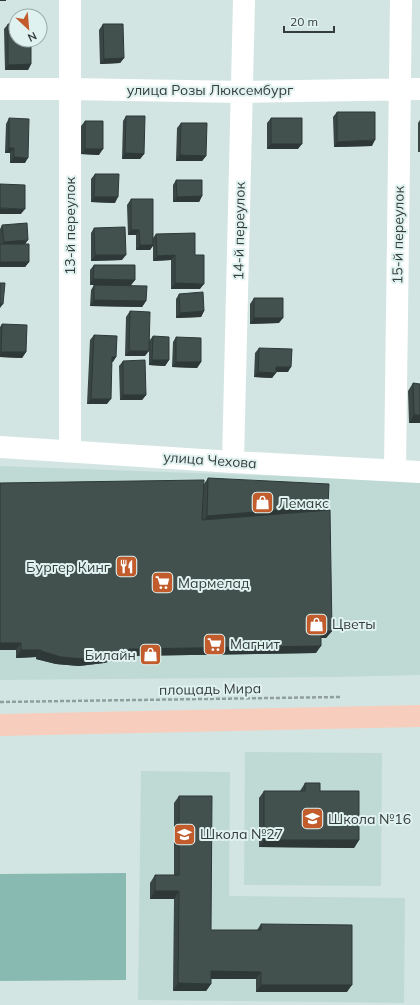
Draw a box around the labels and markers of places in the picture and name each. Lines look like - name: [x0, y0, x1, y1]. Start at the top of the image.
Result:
- shop icon: Лемакс: [250, 490, 276, 516]
- place label: Лемакс: [278, 494, 329, 512]
- restaurant icon: Бургер Кинг: [113, 554, 139, 580]
- place label: Бургер Кинг: [26, 558, 111, 576]
- supermarket icon: Мармелад: [150, 570, 176, 596]
- place label: Мармелад: [178, 574, 250, 592]
- shop icon: Цветы: [304, 611, 330, 637]
- place label: Цветы: [332, 615, 376, 633]
- supermarket icon: Магнит: [202, 631, 228, 657]
- place label: Магнит: [230, 635, 280, 653]
- shop icon: Билайн: [138, 642, 164, 668]
- place label: Билайн: [85, 646, 136, 664]
- school or university icon: Школа №16: [300, 806, 326, 832]
- place label: Школа №16: [328, 810, 411, 828]
- school or university icon: Школа №27: [172, 821, 198, 847]
- place label: Школа №27: [200, 825, 283, 843]

